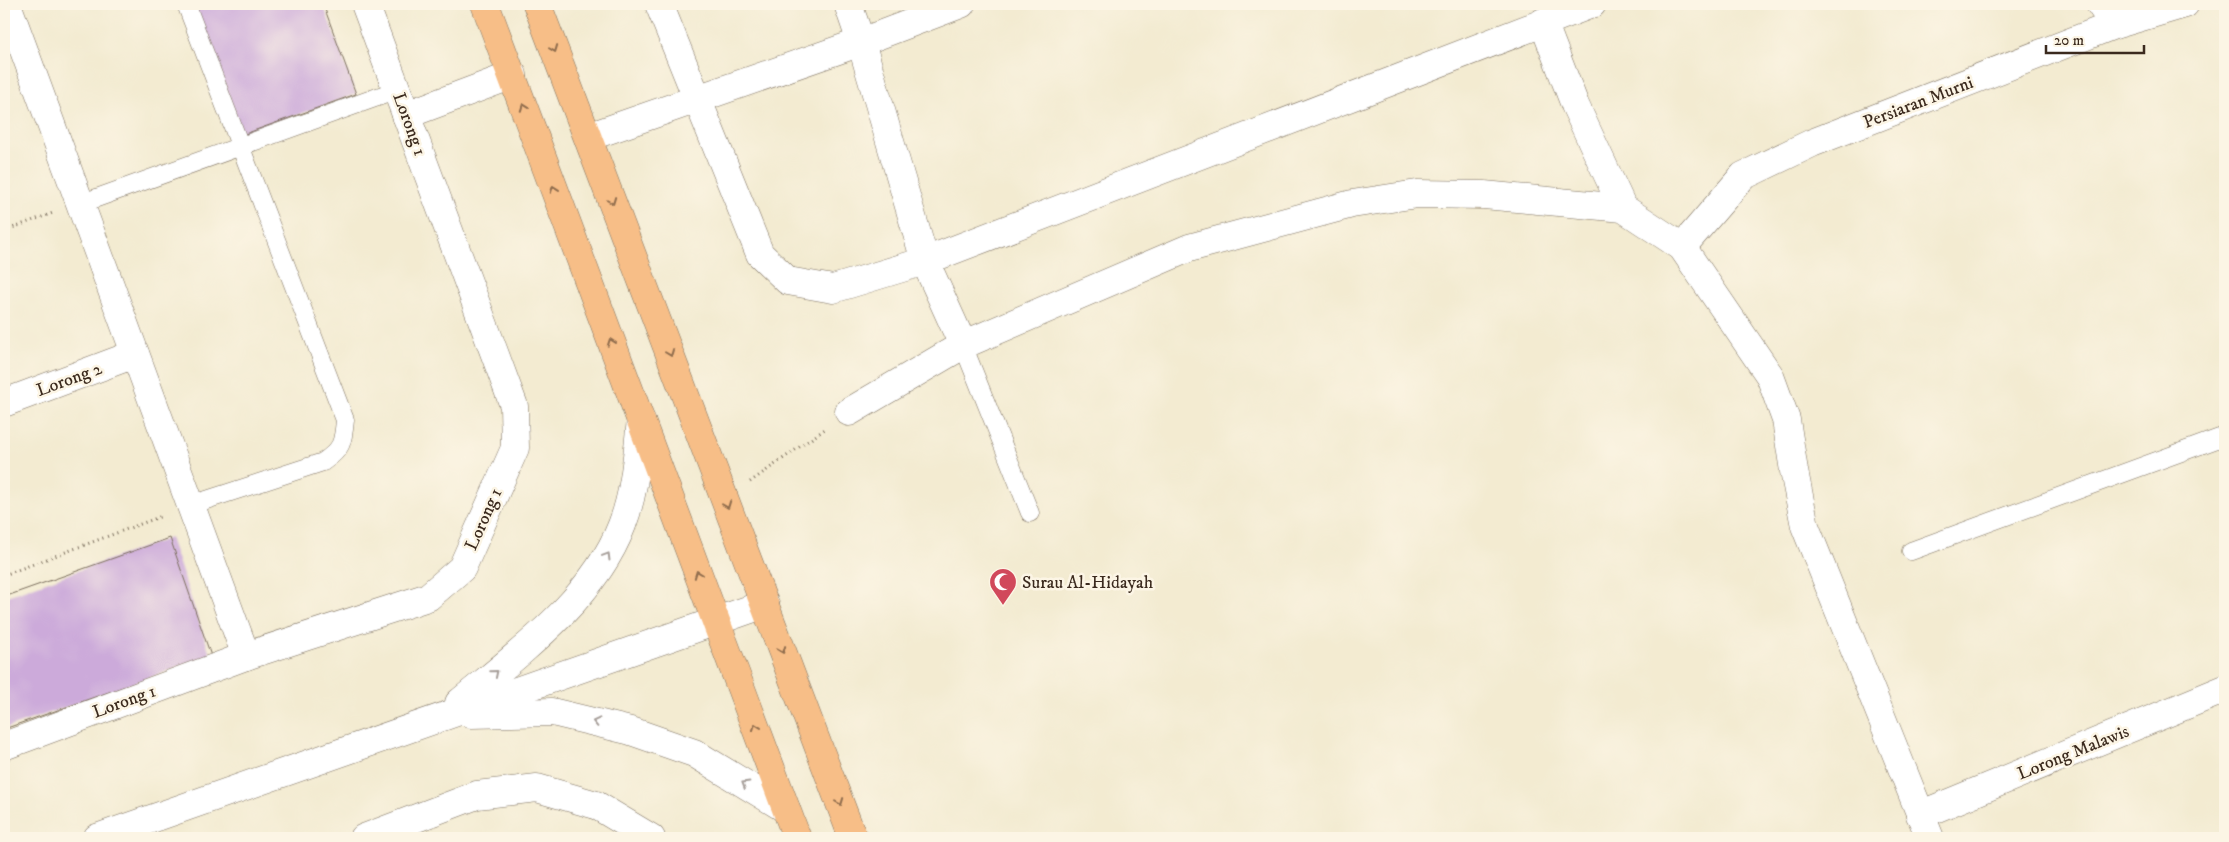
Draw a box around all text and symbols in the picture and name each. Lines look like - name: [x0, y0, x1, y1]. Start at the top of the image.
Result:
- scale bar: [2046, 22, 2144, 54]
- text: 20 m: [2054, 31, 2084, 50]
- one-way arrow: [549, 45, 559, 53]
- street label: Persiaran Murni: [1860, 72, 1976, 134]
- street label: Lorong 1: [387, 90, 431, 159]
- one-way arrow: [520, 103, 530, 111]
- one-way arrow: [550, 186, 560, 194]
- one-way arrow: [606, 196, 616, 205]
- one-way arrow: [607, 338, 617, 346]
- one-way arrow: [664, 348, 674, 357]
- street label: Lorong 2: [34, 358, 105, 402]
- street label: Lorong 1: [460, 485, 507, 554]
- one-way arrow: [721, 500, 731, 509]
- one-way arrow: [601, 552, 611, 561]
- mosque icon: Surau Al-Hidayah: [988, 567, 1018, 606]
- one-way arrow: [694, 570, 705, 579]
- place label: Surau Al-Hidayah: [1022, 572, 1154, 594]
- one-way arrow: [776, 645, 786, 654]
- one-way arrow: [490, 669, 499, 678]
- street label: Lorong 1: [90, 680, 159, 724]
- one-way arrow: [591, 717, 600, 728]
- street label: Lorong Malawis: [2014, 721, 2132, 785]
- one-way arrow: [752, 723, 762, 732]
- one-way arrow: [741, 781, 750, 790]
- one-way arrow: [834, 797, 844, 806]

